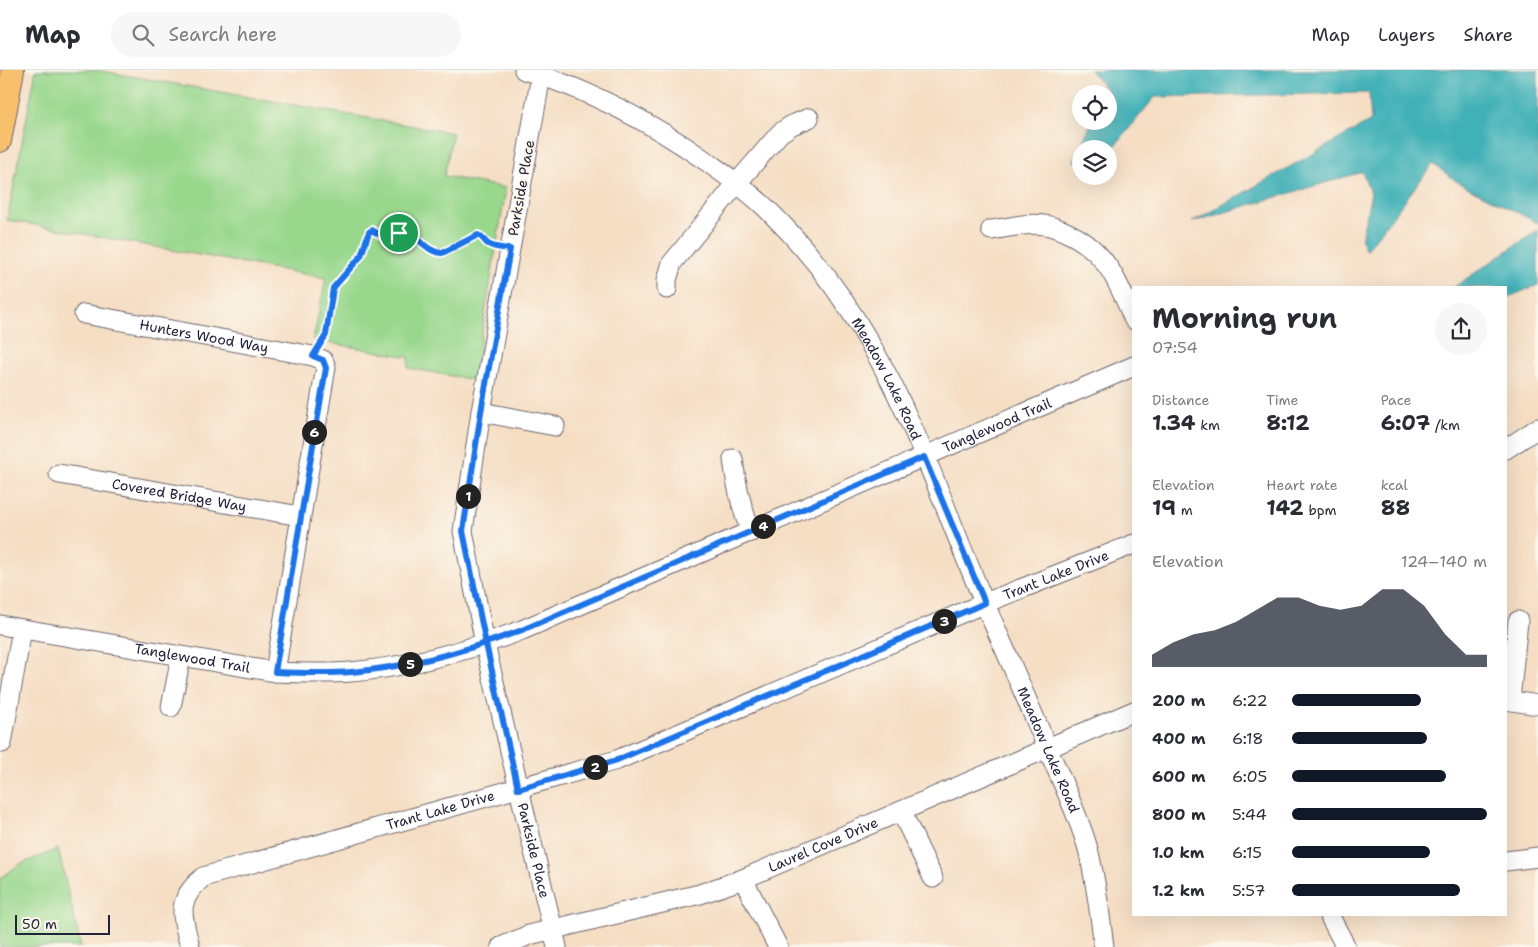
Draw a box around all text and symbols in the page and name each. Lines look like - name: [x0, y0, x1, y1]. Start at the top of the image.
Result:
- search box: [111, 12, 461, 57]
- text: Map: [25, 19, 81, 51]
- icon: search: [129, 21, 157, 49]
- text: Search here: [169, 22, 277, 47]
- text: Map: [1312, 23, 1350, 47]
- text: Layers: [1378, 23, 1435, 47]
- text: Share: [1463, 23, 1513, 47]
- map controls: [1072, 85, 1117, 185]
- button: locate: [1072, 85, 1117, 130]
- street label: Parkside Place: [504, 138, 538, 238]
- button: layers: [1072, 140, 1117, 185]
- pin: [378, 212, 420, 254]
- icon: arrive: [385, 219, 413, 247]
- text: Morning run: [1152, 299, 1337, 337]
- button: share: [1435, 303, 1487, 355]
- street label: Meadow Lake Road: [848, 314, 926, 443]
- street label: Hunters Wood Way: [138, 315, 270, 357]
- text: 07:54: [1152, 337, 1198, 358]
- text: Distance: [1152, 391, 1209, 409]
- text: Time: [1266, 391, 1298, 409]
- text: Pace: [1381, 391, 1411, 409]
- street label: Tanglewood Trail: [940, 393, 1055, 457]
- text: 1.34: [1152, 409, 1196, 437]
- text: 8:12: [1266, 409, 1310, 437]
- text: 6:07: [1381, 409, 1430, 437]
- text: km: [1196, 416, 1220, 434]
- text: /km: [1430, 416, 1460, 434]
- pin: 6: [302, 420, 326, 444]
- text: 6: [310, 423, 319, 441]
- street label: Covered Bridge Way: [110, 474, 248, 516]
- text: Elevation: [1152, 476, 1215, 494]
- text: Heart rate: [1266, 476, 1338, 494]
- text: kcal: [1381, 476, 1408, 494]
- pin: 1: [456, 484, 480, 508]
- text: 1: [465, 487, 472, 505]
- text: 19: [1152, 494, 1176, 522]
- text: 142: [1266, 494, 1304, 522]
- text: 88: [1381, 494, 1410, 522]
- text: m: [1176, 501, 1193, 519]
- text: bpm: [1304, 501, 1337, 519]
- pin: 4: [750, 514, 776, 538]
- text: 4: [759, 517, 768, 535]
- street label: Trant Lake Drive: [1000, 546, 1111, 604]
- text: Elevation: [1152, 551, 1224, 572]
- text: 124–140 m: [1401, 551, 1487, 572]
- pin: 3: [932, 608, 956, 634]
- text: 3: [940, 612, 949, 630]
- street label: Tanglewood Trail: [133, 639, 252, 677]
- pin: 5: [398, 652, 422, 676]
- text: 5: [406, 655, 415, 673]
- street label: Meadow Lake Road: [1013, 684, 1084, 816]
- text: 200 m: [1152, 690, 1205, 711]
- text: 6:22: [1232, 690, 1268, 711]
- text: 400 m: [1152, 728, 1206, 749]
- text: 6:18: [1232, 728, 1264, 749]
- pin: 2: [582, 754, 608, 780]
- text: 2: [591, 758, 600, 776]
- text: 600 m: [1152, 766, 1206, 787]
- text: 6:05: [1232, 766, 1267, 787]
- street label: Trant Lake Drive: [384, 786, 497, 834]
- street label: Parkside Place: [514, 801, 554, 900]
- text: 800 m: [1152, 804, 1206, 825]
- text: 5:44: [1232, 804, 1267, 825]
- street label: Laurel Cove Drive: [765, 813, 881, 876]
- text: 1.0 km: [1152, 842, 1204, 863]
- text: 6:15: [1232, 842, 1262, 863]
- text: 1.2 km: [1152, 880, 1205, 901]
- text: 5:57: [1232, 880, 1265, 901]
- scale bar: [15, 912, 110, 935]
- text: 50 m: [22, 915, 57, 933]

